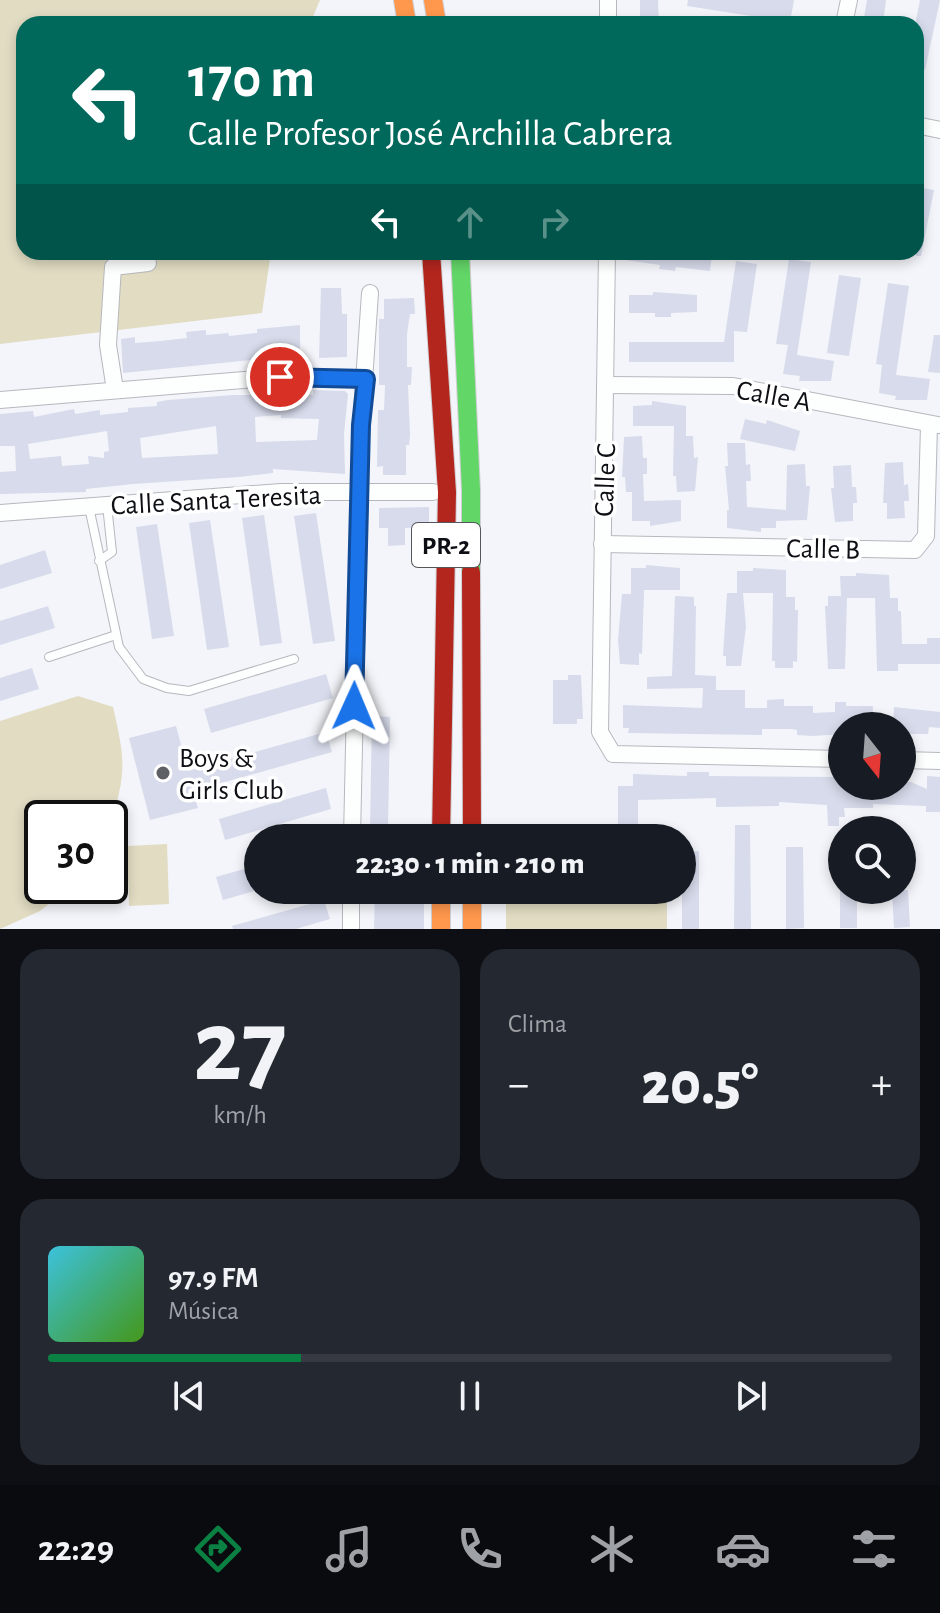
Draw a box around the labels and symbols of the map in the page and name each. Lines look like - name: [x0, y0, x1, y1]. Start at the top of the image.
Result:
- pin: [246, 343, 314, 411]
- street label: Calle A: [734, 377, 813, 417]
- street label: Calle C: [591, 443, 621, 517]
- street label: Calle Santa Teresita: [110, 481, 322, 520]
- road number: PR-2: [412, 523, 480, 567]
- street label: Calle B: [786, 535, 860, 565]
- position arrow: [312, 664, 396, 748]
- north arrow: [828, 712, 916, 800]
- place label: Boys & Girls Club: [179, 745, 284, 805]
- marker: Boys & Girls Club: [154, 764, 172, 782]
- speed limit sign: 30: [24, 800, 128, 904]

